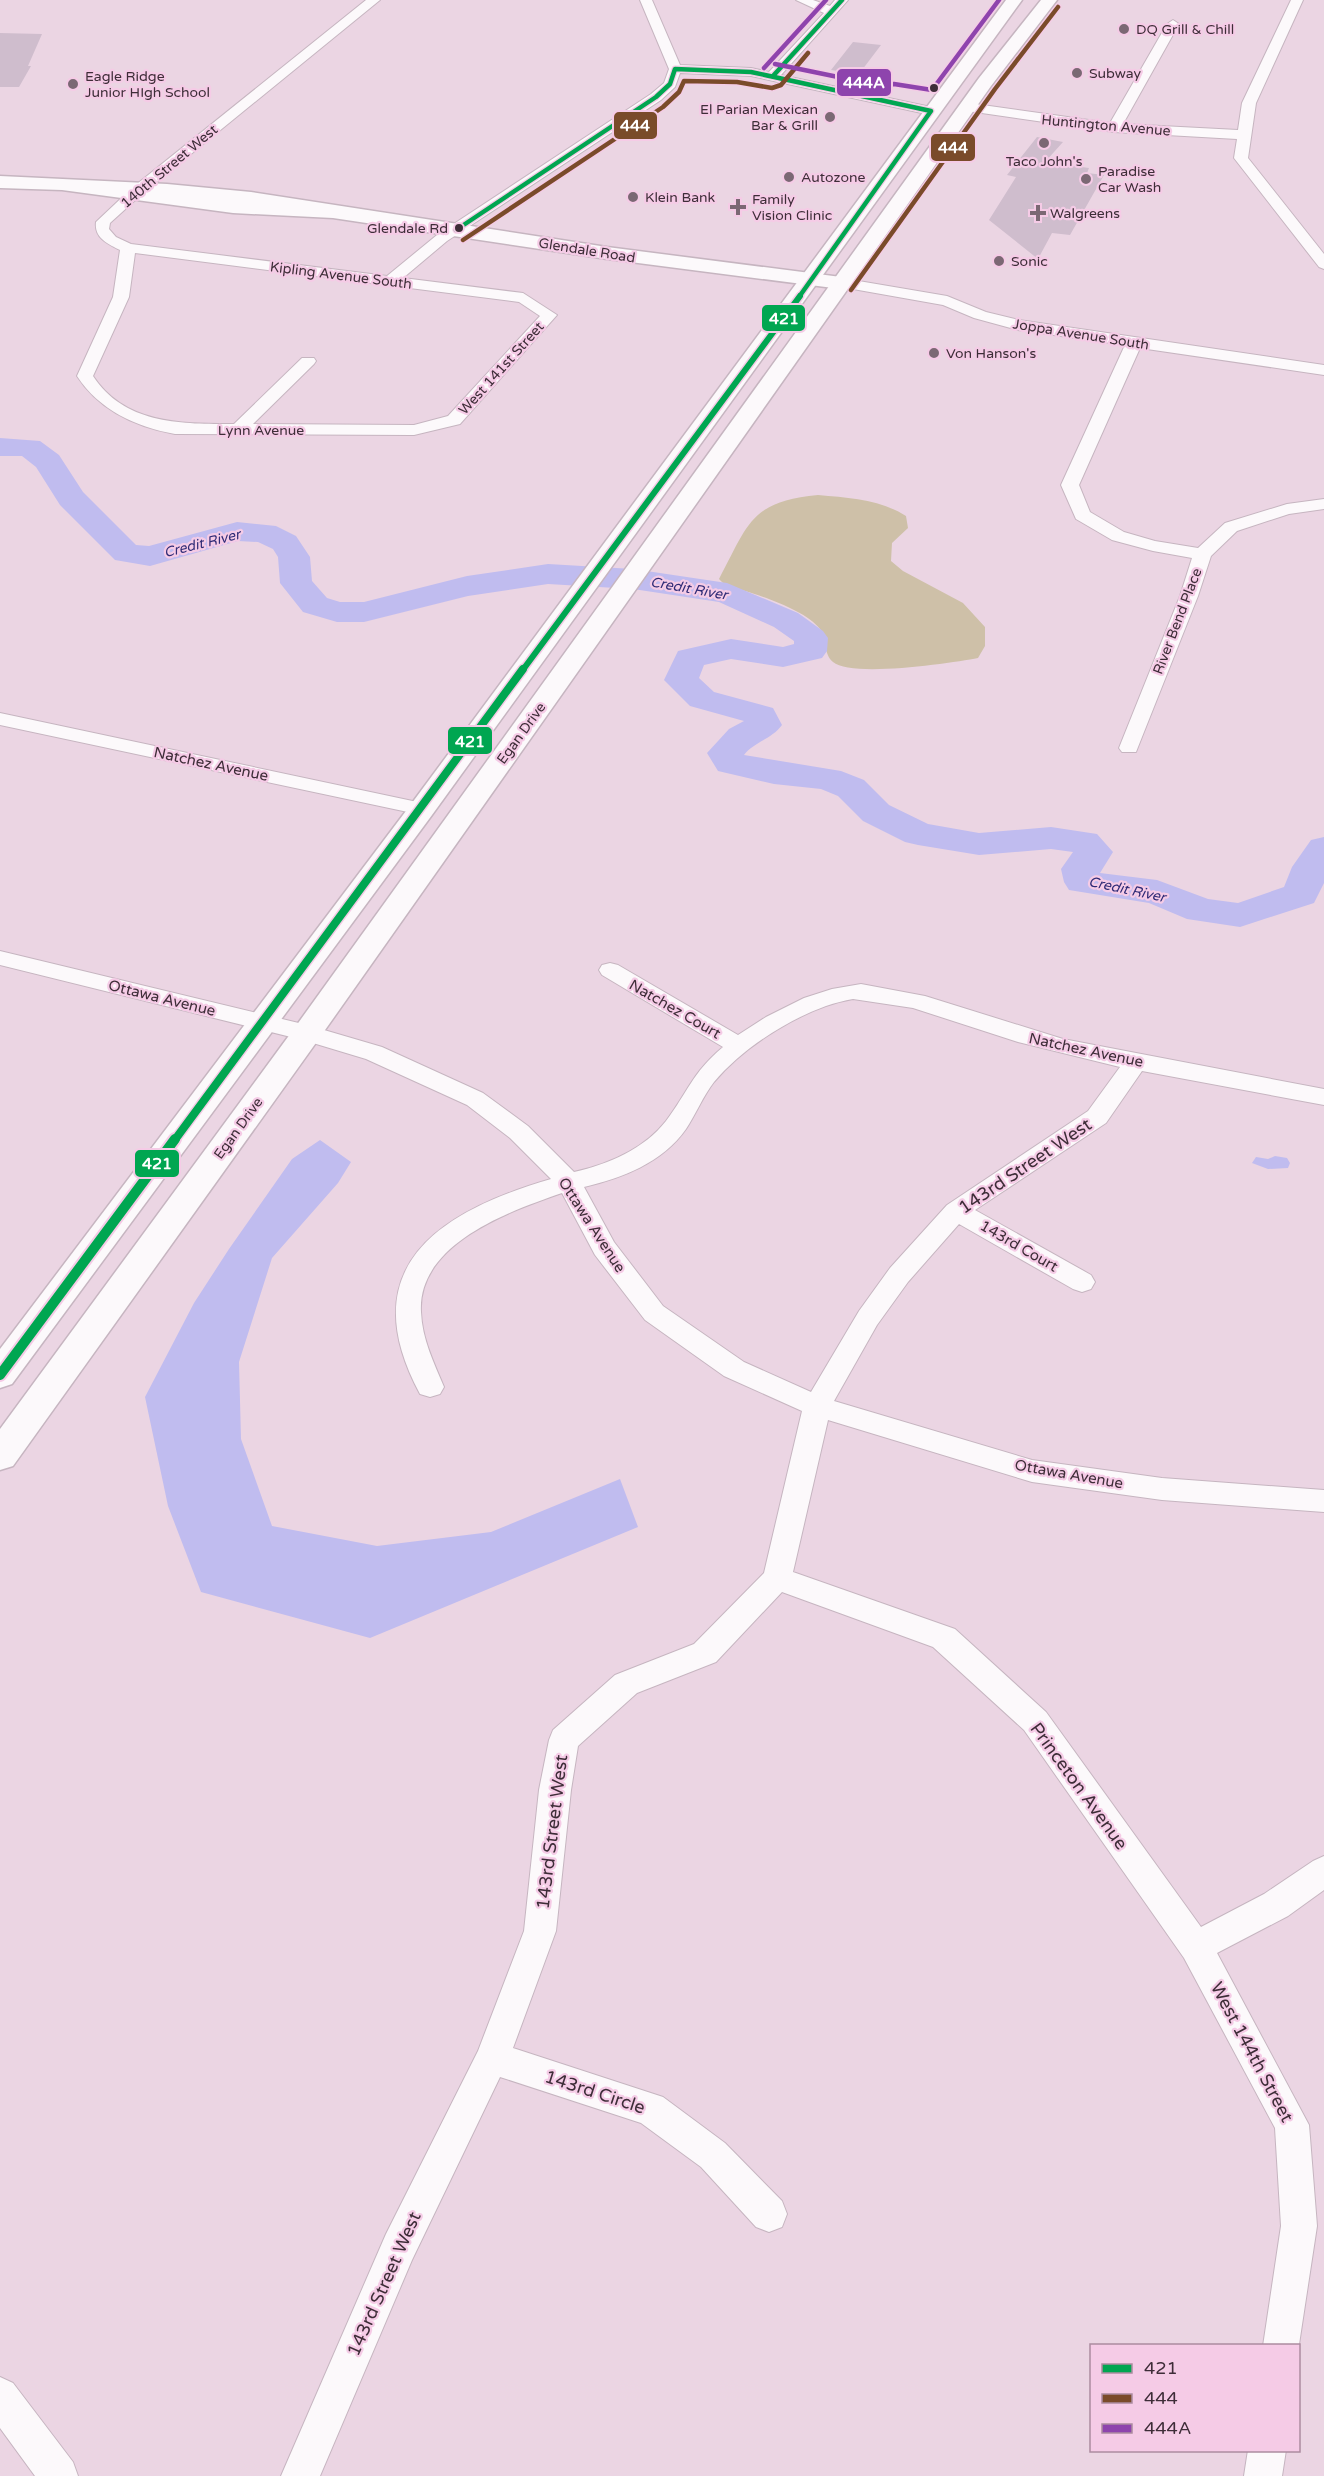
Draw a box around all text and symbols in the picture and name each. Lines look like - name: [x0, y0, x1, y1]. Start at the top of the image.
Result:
- place label: DQ Grill & Chill: [1136, 21, 1234, 38]
- marker: DQ Grill & Chill: [1117, 22, 1131, 36]
- place label: Subway: [1089, 65, 1142, 82]
- marker: Subway: [1070, 66, 1084, 80]
- place label: Eagle Ridge Junior HIgh School: [85, 68, 210, 101]
- line badge: 444A: [836, 68, 892, 97]
- text: 444A: [843, 73, 885, 93]
- marker: Eagle Ridge Junior HIgh School: [66, 77, 80, 91]
- unlabelled marker: [928, 82, 940, 94]
- place label: El Parian Mexican Bar & Grill: [700, 101, 818, 134]
- marker: El Parian Mexican Bar & Grill: [823, 110, 837, 124]
- line badge: 444: [613, 111, 658, 140]
- street label: Huntington Avenue: [1041, 111, 1171, 140]
- text: 444: [620, 116, 650, 136]
- street label: 140th Street West: [118, 121, 222, 212]
- line badge: 444: [930, 133, 976, 162]
- marker: Taco John's: [1037, 136, 1051, 150]
- text: 444: [938, 138, 968, 158]
- place label: Taco John's: [1006, 153, 1083, 170]
- place label: Paradise Car Wash: [1098, 163, 1161, 196]
- place label: Autozone: [801, 169, 866, 186]
- marker: Autozone: [782, 170, 796, 184]
- marker: Paradise Car Wash: [1079, 172, 1093, 186]
- place label: Klein Bank: [645, 189, 716, 206]
- marker: Klein Bank: [626, 190, 640, 204]
- place label: Family Vision Clinic: [752, 191, 832, 224]
- marker: Family Vision Clinic: [729, 198, 747, 216]
- place label: Walgreens: [1050, 205, 1120, 222]
- marker: Walgreens: [1031, 206, 1045, 220]
- place label: Glendale Rd: [367, 220, 448, 237]
- marker: Glendale Rd: [453, 222, 465, 234]
- street label: Glendale Road: [537, 234, 636, 267]
- place label: Sonic: [1011, 253, 1048, 270]
- marker: Sonic: [992, 254, 1006, 268]
- street label: Kipling Avenue South: [269, 258, 413, 293]
- line badge: 421: [761, 304, 806, 332]
- text: 421: [769, 309, 799, 329]
- street label: Joppa Avenue South: [1012, 315, 1150, 354]
- street label: West 141st Street: [455, 318, 548, 418]
- place label: Von Hanson's: [946, 345, 1036, 362]
- marker: Von Hanson's: [927, 346, 941, 360]
- street label: Lynn Avenue: [218, 422, 304, 439]
- water label: Credit River: [162, 525, 244, 561]
- street label: River Bend Place: [1149, 566, 1206, 677]
- water label: Credit River: [649, 573, 730, 604]
- street label: Egan Drive: [493, 699, 550, 767]
- line badge: 421: [447, 726, 493, 755]
- text: 421: [455, 732, 485, 752]
- street label: Natchez Avenue: [152, 743, 270, 785]
- water label: Credit River: [1087, 873, 1168, 906]
- street label: Natchez Court: [626, 975, 724, 1043]
- street label: Ottawa Avenue: [107, 976, 217, 1020]
- street label: Natchez Avenue: [1027, 1029, 1145, 1071]
- street label: Egan Drive: [210, 1094, 267, 1162]
- street label: 143rd Street West: [954, 1113, 1096, 1219]
- line badge: 421: [134, 1149, 180, 1178]
- text: 421: [142, 1154, 172, 1174]
- street label: Ottawa Avenue: [555, 1174, 629, 1276]
- street label: 143rd Court: [977, 1216, 1061, 1276]
- street label: Ottawa Avenue: [1013, 1456, 1125, 1492]
- street label: Princeton Avenue: [1025, 1718, 1133, 1854]
- street label: 143rd Street West: [532, 1753, 572, 1911]
- street label: West 144th Street: [1206, 1978, 1298, 2126]
- street label: 143rd Circle: [542, 2065, 648, 2119]
- street label: 143rd Street West: [342, 2208, 426, 2360]
- legend: [1090, 2344, 1300, 2452]
- text: 421: [1144, 2357, 1178, 2379]
- text: 444: [1144, 2387, 1178, 2409]
- text: 444A: [1144, 2417, 1191, 2439]

